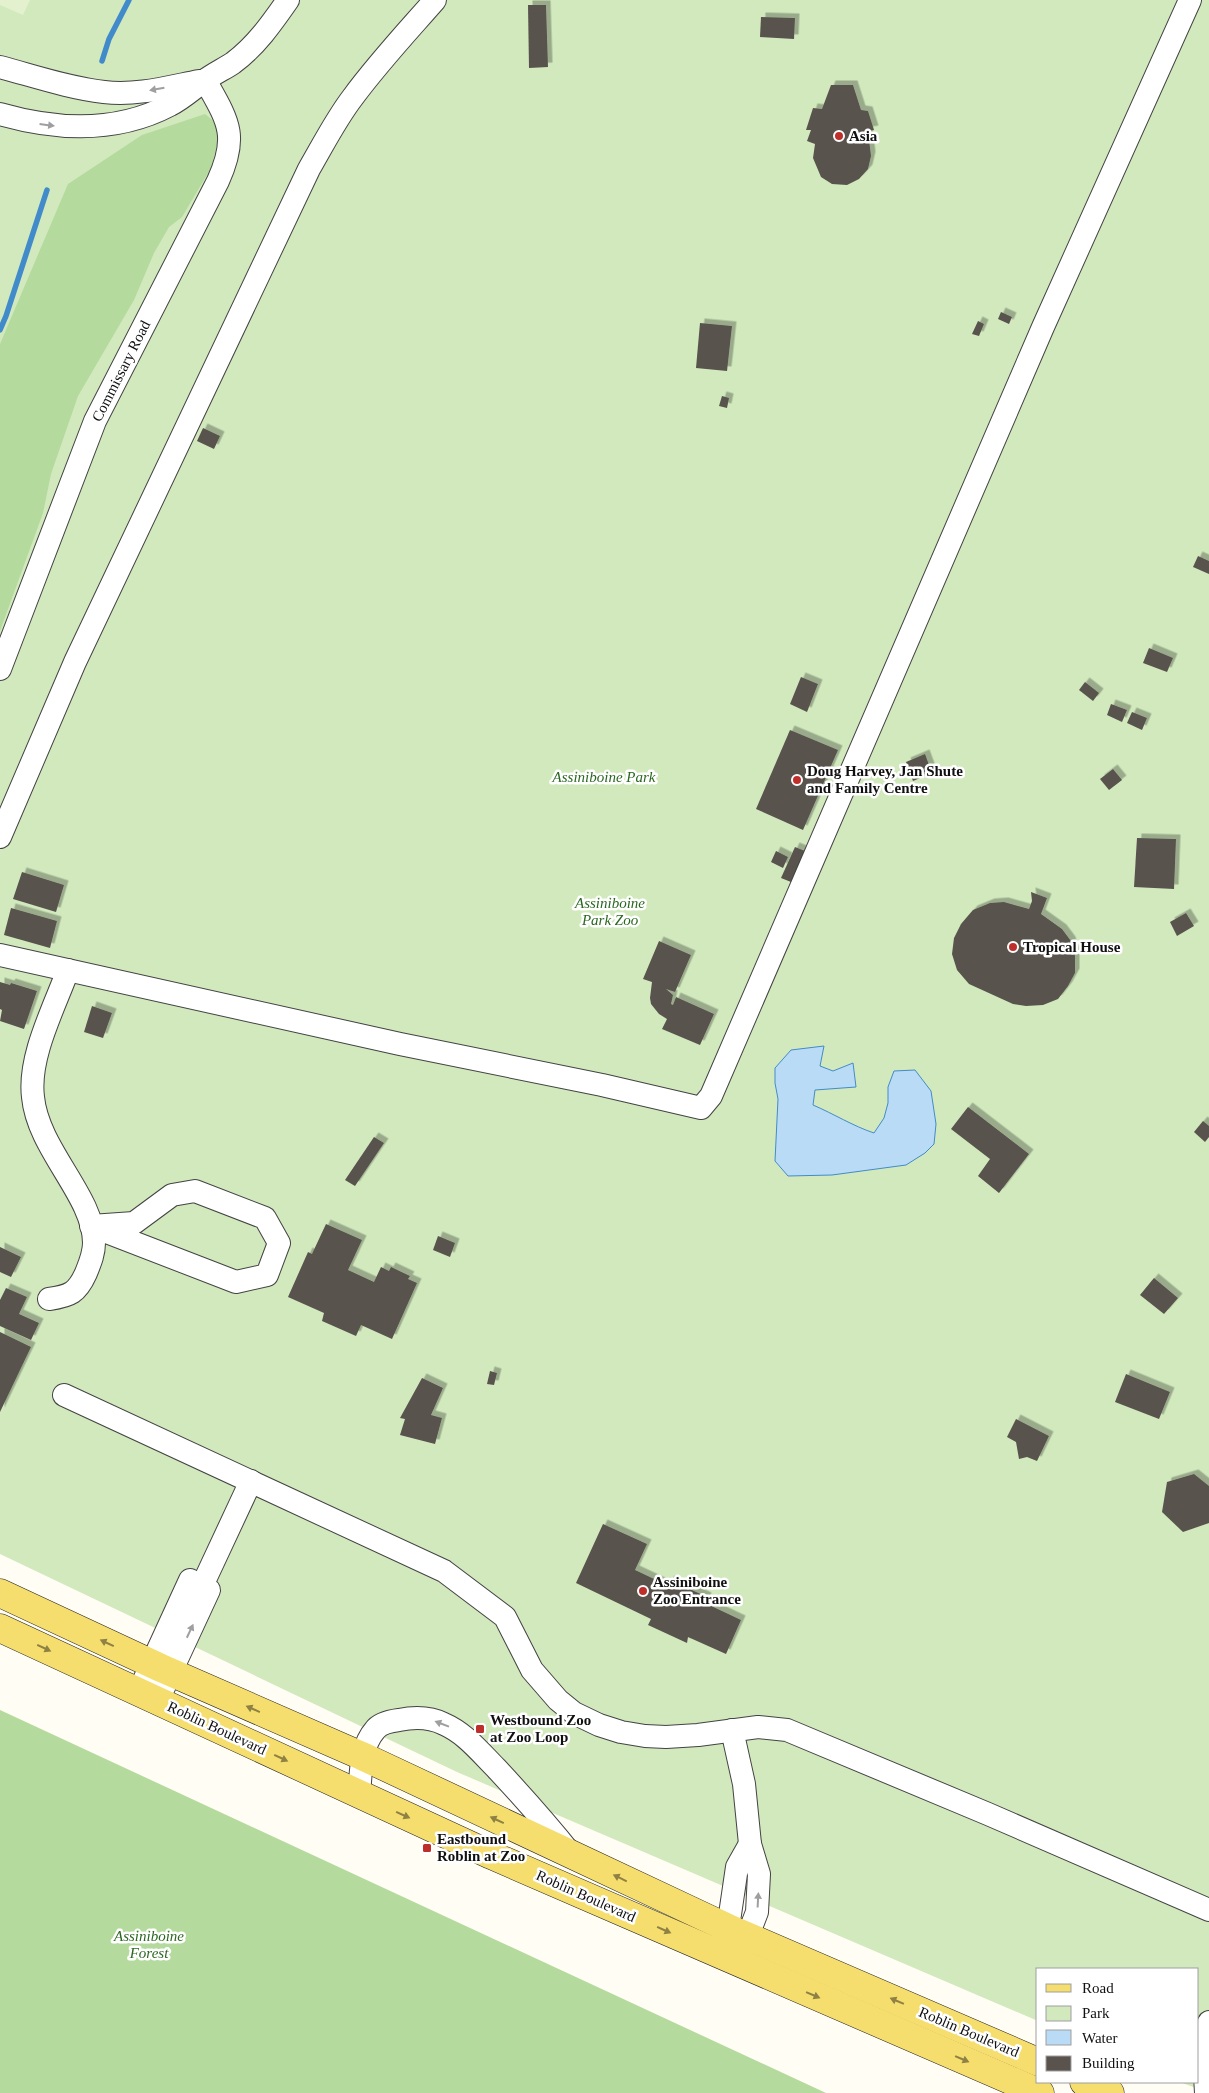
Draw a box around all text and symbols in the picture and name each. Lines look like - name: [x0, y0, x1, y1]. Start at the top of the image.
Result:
- one-way arrow: [149, 85, 165, 93]
- one-way arrow: [40, 121, 56, 129]
- place label: Asia: [849, 128, 878, 144]
- marker: Asia: [833, 130, 845, 142]
- street label: Commissary Road: [89, 317, 154, 424]
- place label: Doug Harvey, Jan Shute and Family Centre: [807, 763, 963, 796]
- park label: Assiniboine Park: [552, 769, 656, 785]
- marker: Doug Harvey, Jan Shute and Family Centre: [791, 774, 803, 786]
- park label: Assiniboine Park Zoo: [574, 895, 645, 928]
- place label: Tropical House: [1023, 939, 1121, 955]
- marker: Tropical House: [1007, 941, 1019, 953]
- place label: Assiniboine Zoo Entrance: [653, 1574, 741, 1607]
- marker: Assiniboine Zoo Entrance: [637, 1585, 649, 1597]
- one-way arrow: [186, 1624, 194, 1638]
- one-way arrow: [100, 1638, 114, 1646]
- one-way arrow: [37, 1644, 51, 1652]
- street label: Roblin Boulevard: [165, 1698, 269, 1758]
- one-way arrow: [246, 1704, 260, 1712]
- place label: Westbound Zoo at Zoo Loop: [490, 1712, 591, 1745]
- one-way arrow: [435, 1720, 450, 1727]
- marker: Westbound Zoo at Zoo Loop: [474, 1723, 486, 1735]
- one-way arrow: [274, 1755, 288, 1763]
- one-way arrow: [396, 1812, 410, 1820]
- one-way arrow: [490, 1816, 504, 1824]
- place label: Eastbound Roblin at Zoo: [437, 1831, 525, 1864]
- marker: Eastbound Roblin at Zoo: [421, 1842, 433, 1854]
- street label: Roblin Boulevard: [534, 1867, 639, 1925]
- one-way arrow: [613, 1874, 627, 1882]
- one-way arrow: [754, 1892, 762, 1908]
- one-way arrow: [657, 1927, 671, 1935]
- park label: Assiniboine Forest: [113, 1928, 184, 1961]
- legend: [1036, 1968, 1199, 2083]
- text: Road: [1082, 1980, 1114, 1996]
- one-way arrow: [806, 1991, 820, 1999]
- one-way arrow: [890, 1996, 904, 2004]
- street label: Roblin Boulevard: [917, 2004, 1022, 2060]
- text: Park: [1082, 2005, 1110, 2021]
- text: Water: [1082, 2030, 1117, 2046]
- text: Building: [1082, 2055, 1135, 2071]
- one-way arrow: [955, 2056, 969, 2064]

